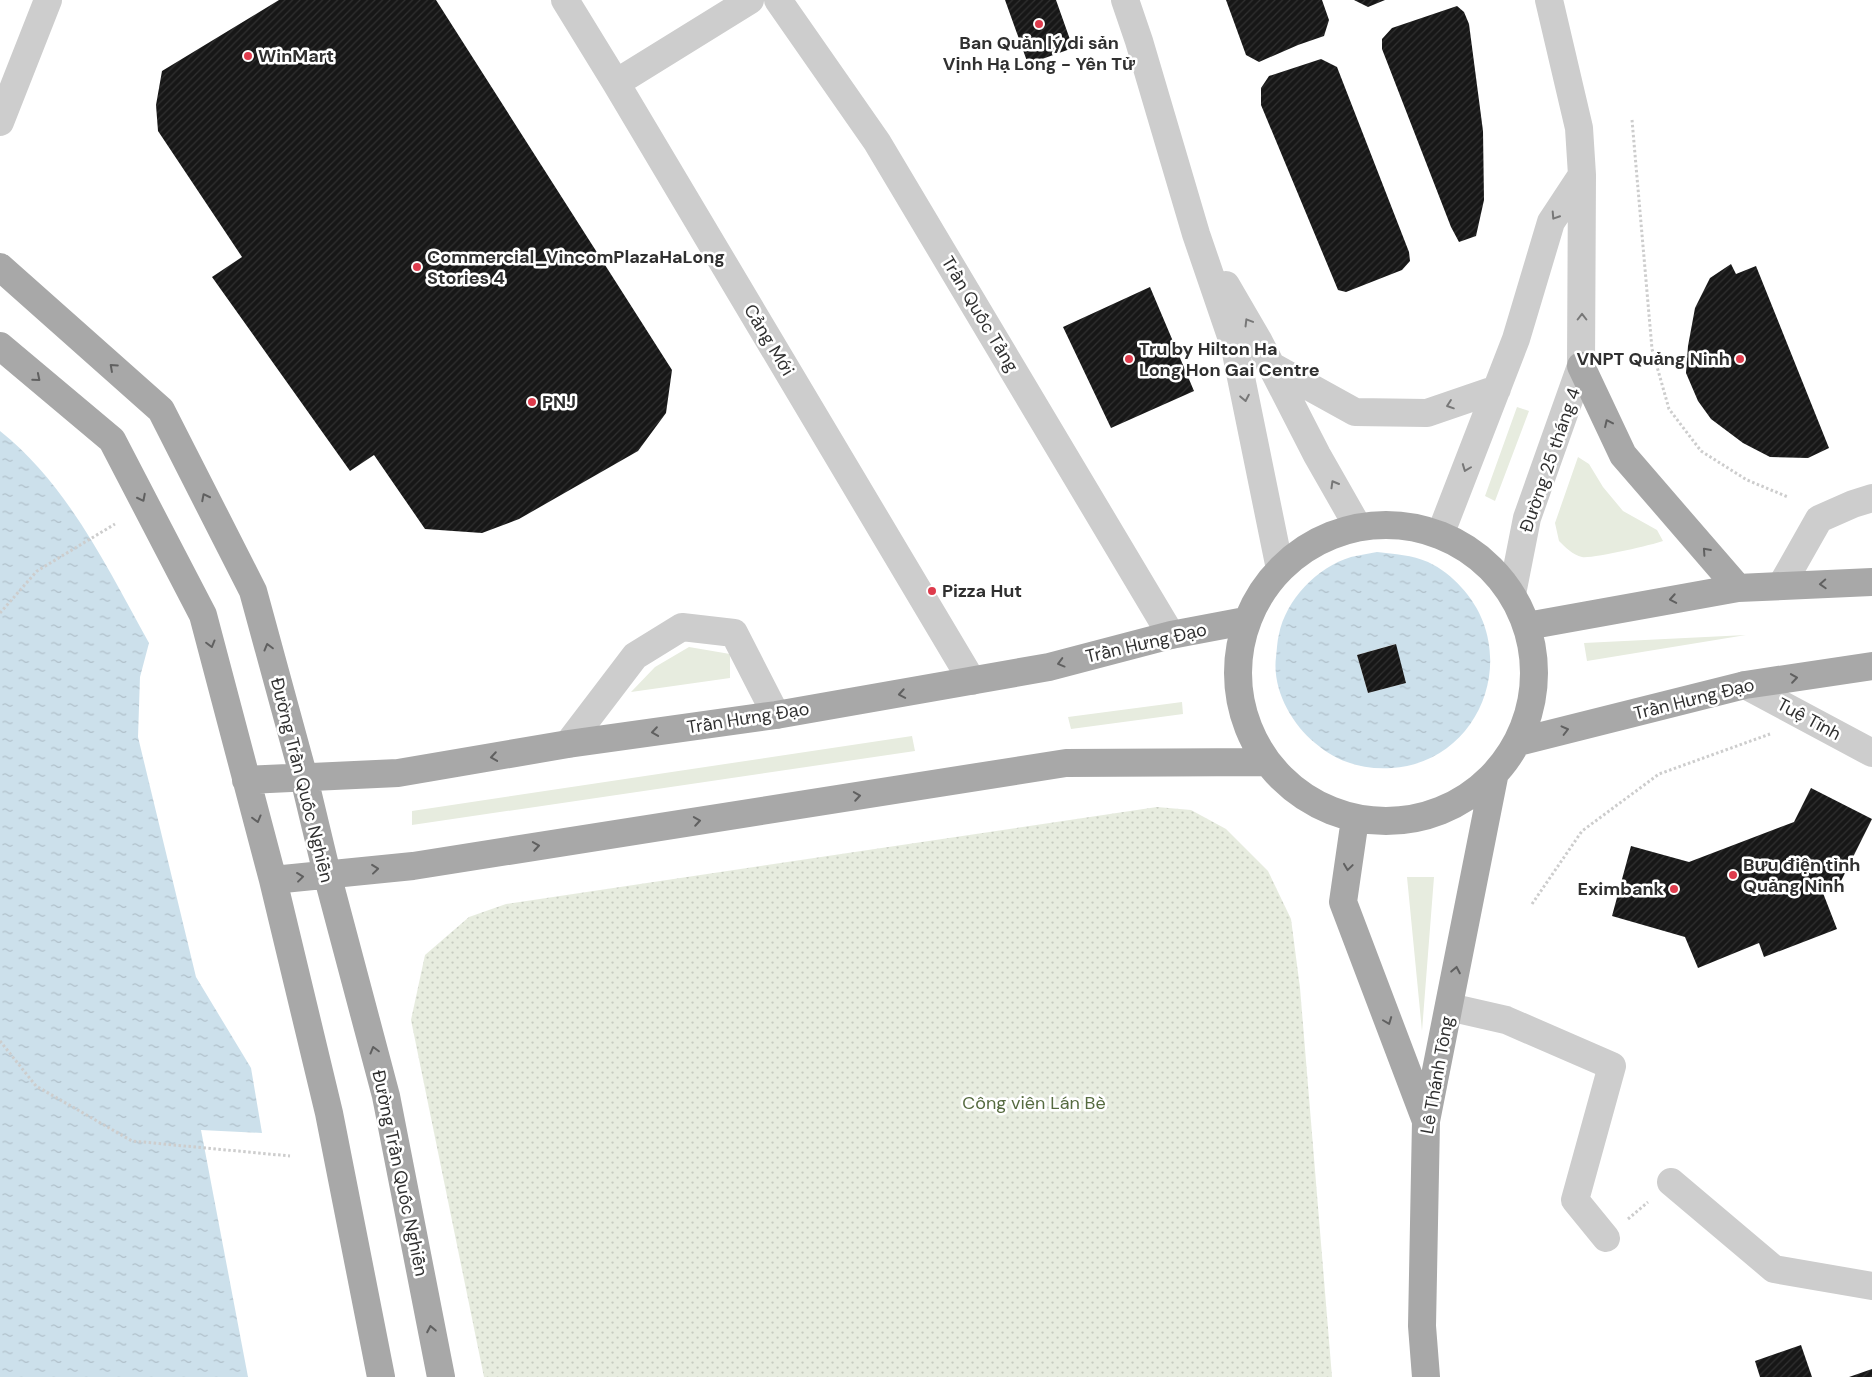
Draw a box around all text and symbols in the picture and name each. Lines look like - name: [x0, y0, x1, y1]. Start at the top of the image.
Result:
- marker: Ban Quản lý di sản Vịnh Hạ Long - Yên Tử: [1033, 18, 1045, 30]
- place label: Ban Quản lý di sản Vịnh Hạ Long - Yên Tử: [943, 31, 1136, 76]
- place label: WinMart: [258, 44, 334, 68]
- marker: WinMart: [242, 50, 254, 62]
- one-way arrow: [1552, 210, 1562, 219]
- place label: Commercial_VincomPlazaHaLong Stories 4: [427, 245, 725, 290]
- street label: Trần Quốc Tảng: [936, 252, 1024, 376]
- marker: Commercial_VincomPlazaHaLong Stories 4: [411, 261, 423, 273]
- street label: Cảng Mới: [738, 300, 800, 380]
- one-way arrow: [1577, 313, 1587, 321]
- one-way arrow: [1244, 318, 1254, 327]
- place label: Tru by Hilton Ha Long Hon Gai Centre: [1139, 337, 1320, 382]
- place label: VNPT Quảng Ninh: [1577, 347, 1730, 371]
- marker: Tru by Hilton Ha Long Hon Gai Centre: [1123, 353, 1135, 365]
- marker: VNPT Quảng Ninh: [1734, 353, 1746, 365]
- one-way arrow: [110, 364, 119, 373]
- one-way arrow: [32, 372, 41, 381]
- street label: Đường 25 tháng 4: [1514, 385, 1586, 535]
- place label: PNJ: [542, 390, 576, 414]
- one-way arrow: [1239, 393, 1250, 402]
- marker: PNJ: [526, 396, 538, 408]
- one-way arrow: [1447, 399, 1455, 409]
- one-way arrow: [1604, 419, 1614, 428]
- one-way arrow: [1462, 463, 1472, 471]
- one-way arrow: [1330, 481, 1340, 490]
- one-way arrow: [136, 493, 146, 502]
- one-way arrow: [201, 494, 211, 503]
- one-way arrow: [1703, 548, 1712, 557]
- place label: Pizza Hut: [942, 579, 1022, 603]
- one-way arrow: [1819, 579, 1827, 590]
- marker: Pizza Hut: [926, 585, 938, 597]
- one-way arrow: [1669, 594, 1678, 604]
- street label: Trần Hưng Đạo: [1083, 617, 1209, 669]
- one-way arrow: [205, 640, 215, 648]
- one-way arrow: [263, 643, 273, 651]
- one-way arrow: [1058, 658, 1066, 668]
- street label: Trần Hưng Đạo: [1631, 672, 1757, 726]
- one-way arrow: [1789, 673, 1798, 683]
- street label: Đường Trần Quốc Nghiễn: [265, 675, 339, 885]
- one-way arrow: [897, 688, 906, 698]
- street label: Tuệ Tĩnh: [1773, 692, 1845, 746]
- street label: Trần Hưng Đạo: [685, 696, 811, 740]
- one-way arrow: [1561, 725, 1570, 736]
- one-way arrow: [650, 727, 659, 737]
- one-way arrow: [490, 751, 498, 761]
- one-way arrow: [854, 791, 862, 802]
- one-way arrow: [251, 814, 261, 822]
- one-way arrow: [692, 817, 701, 827]
- one-way arrow: [532, 842, 540, 852]
- place label: Bưu điện tỉnh Quảng Ninh: [1743, 853, 1860, 898]
- one-way arrow: [1343, 863, 1353, 872]
- one-way arrow: [372, 864, 380, 875]
- marker: Bưu điện tỉnh Quảng Ninh: [1727, 869, 1739, 881]
- one-way arrow: [296, 872, 304, 883]
- place label: Eximbank: [1578, 877, 1665, 901]
- marker: Eximbank: [1668, 883, 1680, 895]
- one-way arrow: [1450, 966, 1461, 974]
- street label: Lê Thánh Tông: [1415, 1014, 1459, 1136]
- one-way arrow: [1382, 1016, 1392, 1025]
- one-way arrow: [369, 1047, 379, 1055]
- street label: Đường Trần Quốc Nghiễn: [366, 1068, 434, 1278]
- park label: Công viên Lán Bè: [962, 1091, 1106, 1115]
- one-way arrow: [427, 1325, 437, 1334]

